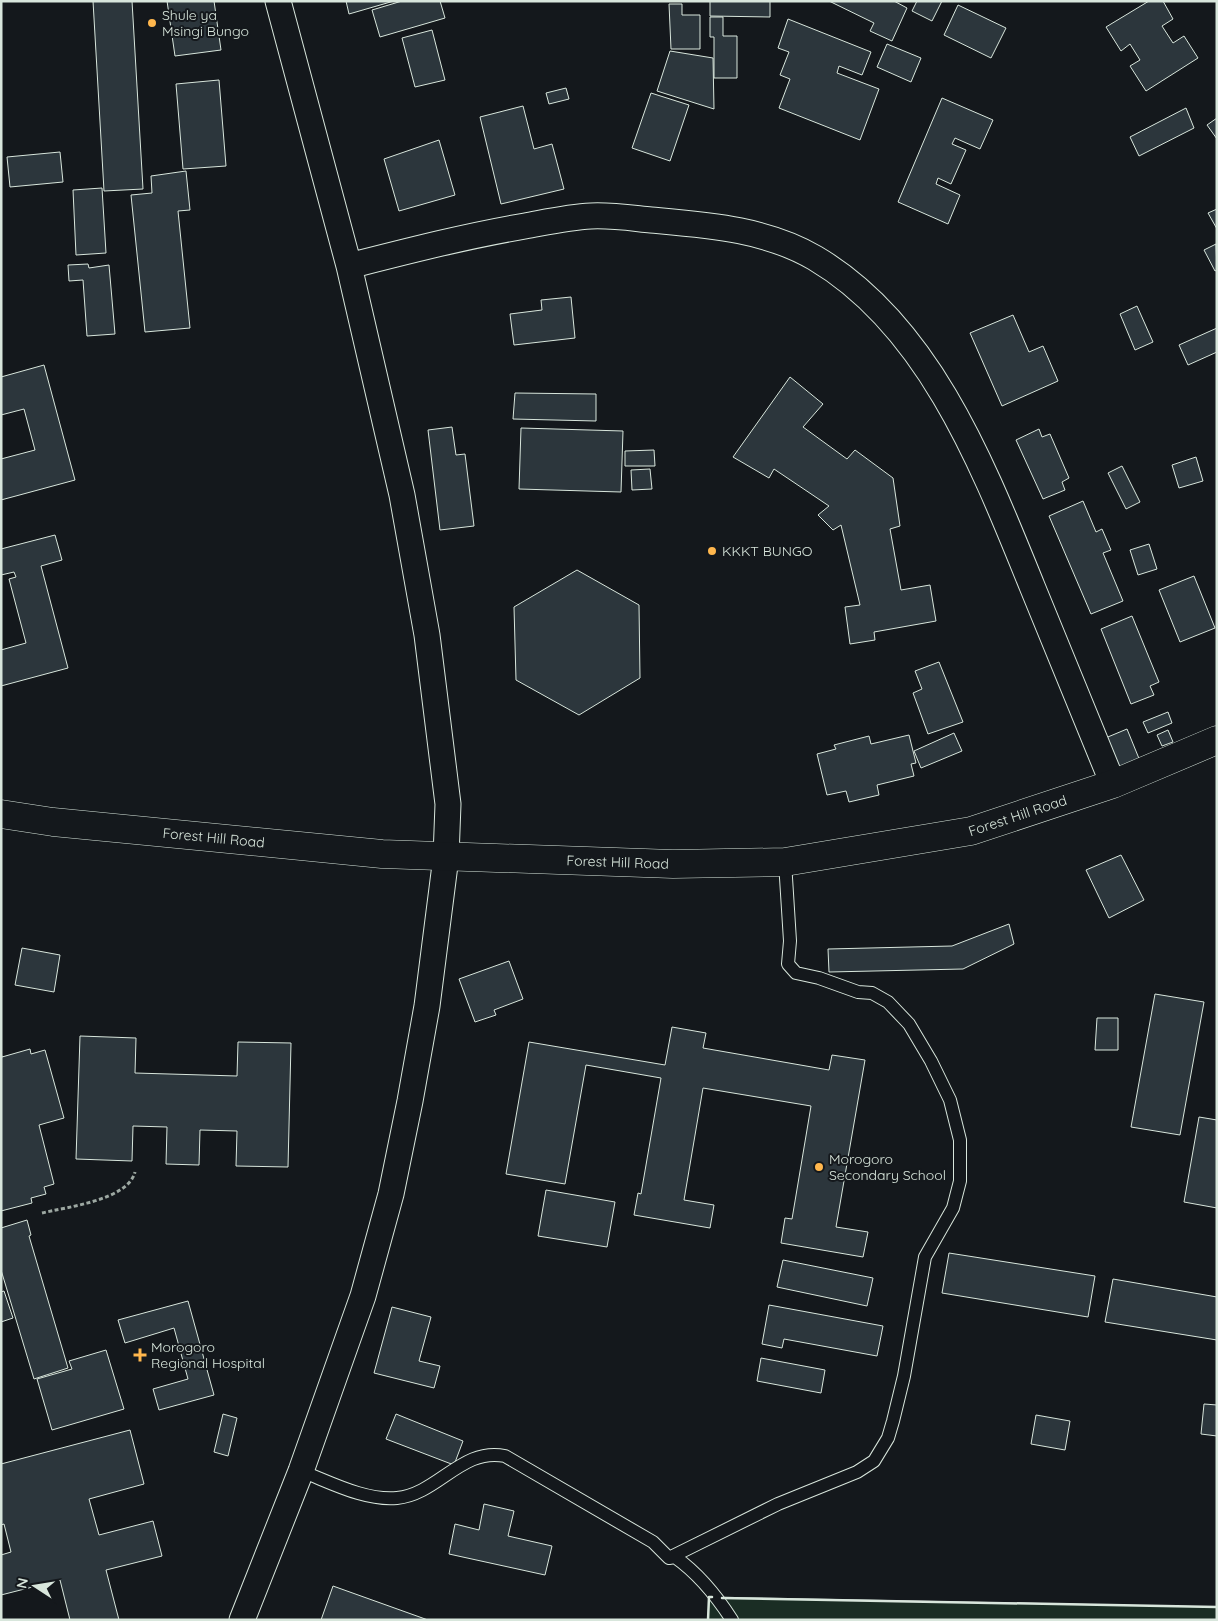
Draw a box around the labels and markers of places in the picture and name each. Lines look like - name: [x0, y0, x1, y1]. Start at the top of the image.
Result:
- place label: Shule ya Msingi Bungo: [162, 6, 249, 40]
- marker: Shule ya Msingi Bungo: [146, 17, 158, 29]
- place label: KKKT BUNGO: [722, 542, 813, 560]
- marker: KKKT BUNGO: [706, 545, 718, 557]
- place label: Morogoro Secondary School: [829, 1150, 946, 1184]
- marker: Morogoro Secondary School: [813, 1161, 825, 1173]
- place label: Morogoro Regional Hospital: [151, 1338, 265, 1372]
- marker: Morogoro Regional Hospital: [133, 1348, 147, 1362]

